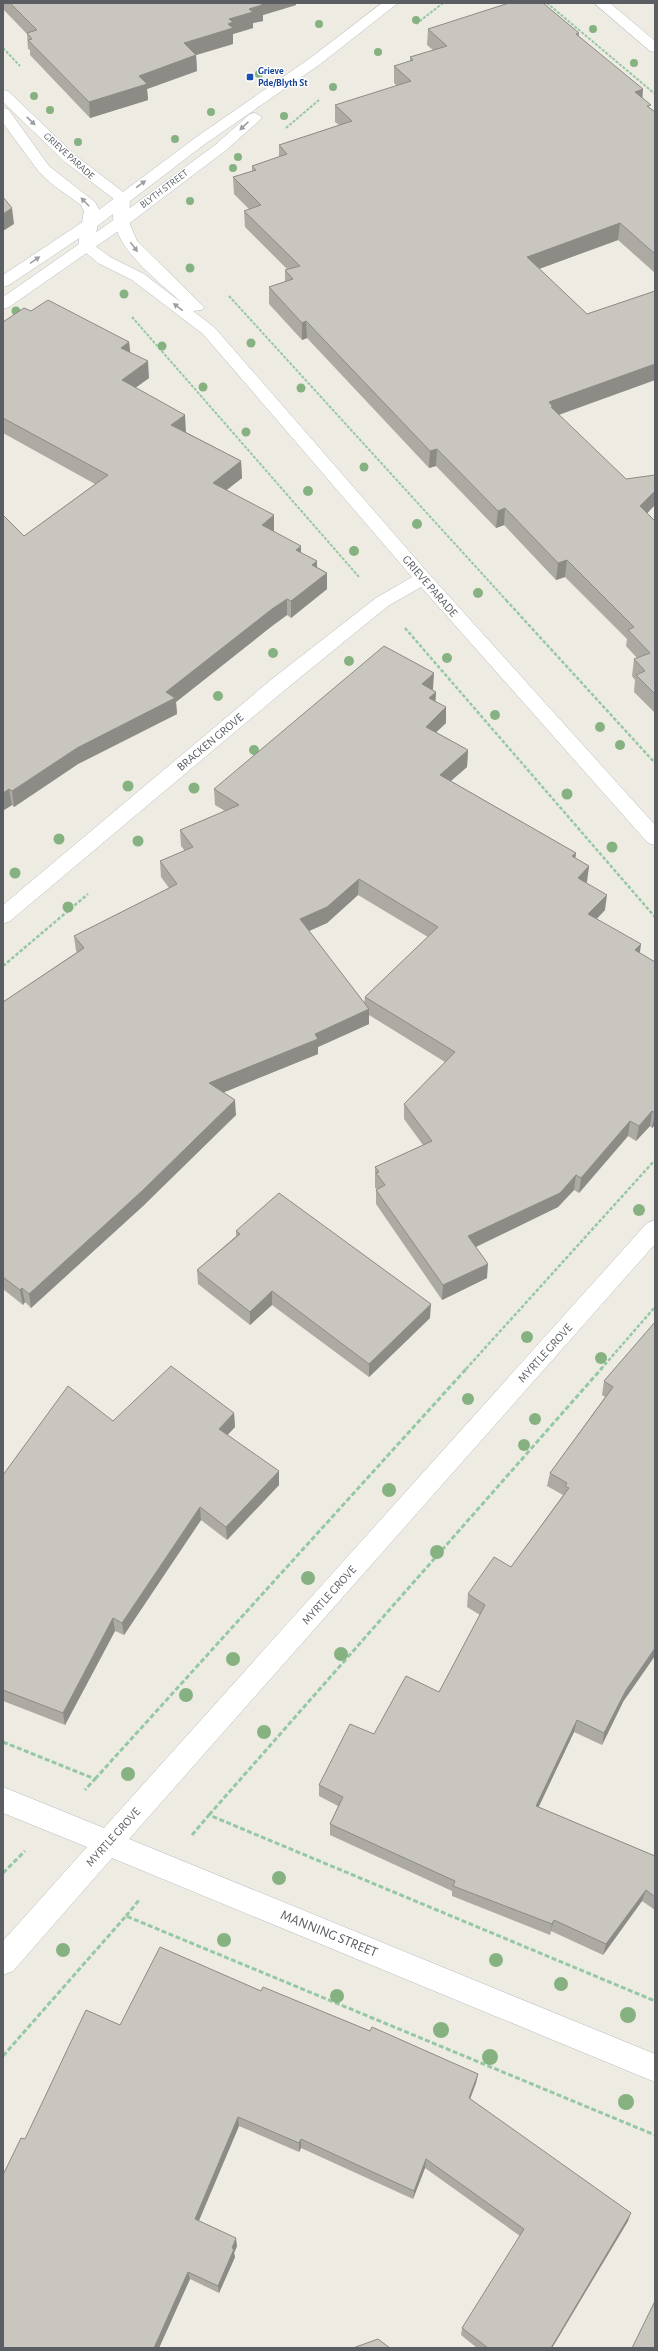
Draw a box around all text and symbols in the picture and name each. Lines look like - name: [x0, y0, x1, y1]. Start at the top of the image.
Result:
- place label: Grieve Pde/Blyth St: [258, 66, 308, 88]
- marker: Grieve Pde/Blyth St: [245, 72, 255, 82]
- one-way arrow: [26, 116, 36, 126]
- one-way arrow: [240, 121, 249, 130]
- street label: GRIEVE PARADE: [42, 131, 96, 181]
- street label: BLYTH STREET: [138, 168, 190, 210]
- one-way arrow: [136, 180, 146, 188]
- one-way arrow: [81, 197, 90, 207]
- one-way arrow: [130, 241, 139, 252]
- one-way arrow: [30, 256, 41, 264]
- one-way arrow: [173, 303, 184, 311]
- street label: GRIEVE PARADE: [400, 553, 460, 619]
- street label: BRACKEN GROVE: [175, 711, 246, 773]
- street label: MYRTLE GROVE: [516, 1321, 574, 1385]
- street label: MYRTLE GROVE: [300, 1563, 358, 1627]
- street label: MYRTLE GROVE: [84, 1805, 142, 1869]
- street label: MANNING STREET: [278, 1908, 380, 1960]

